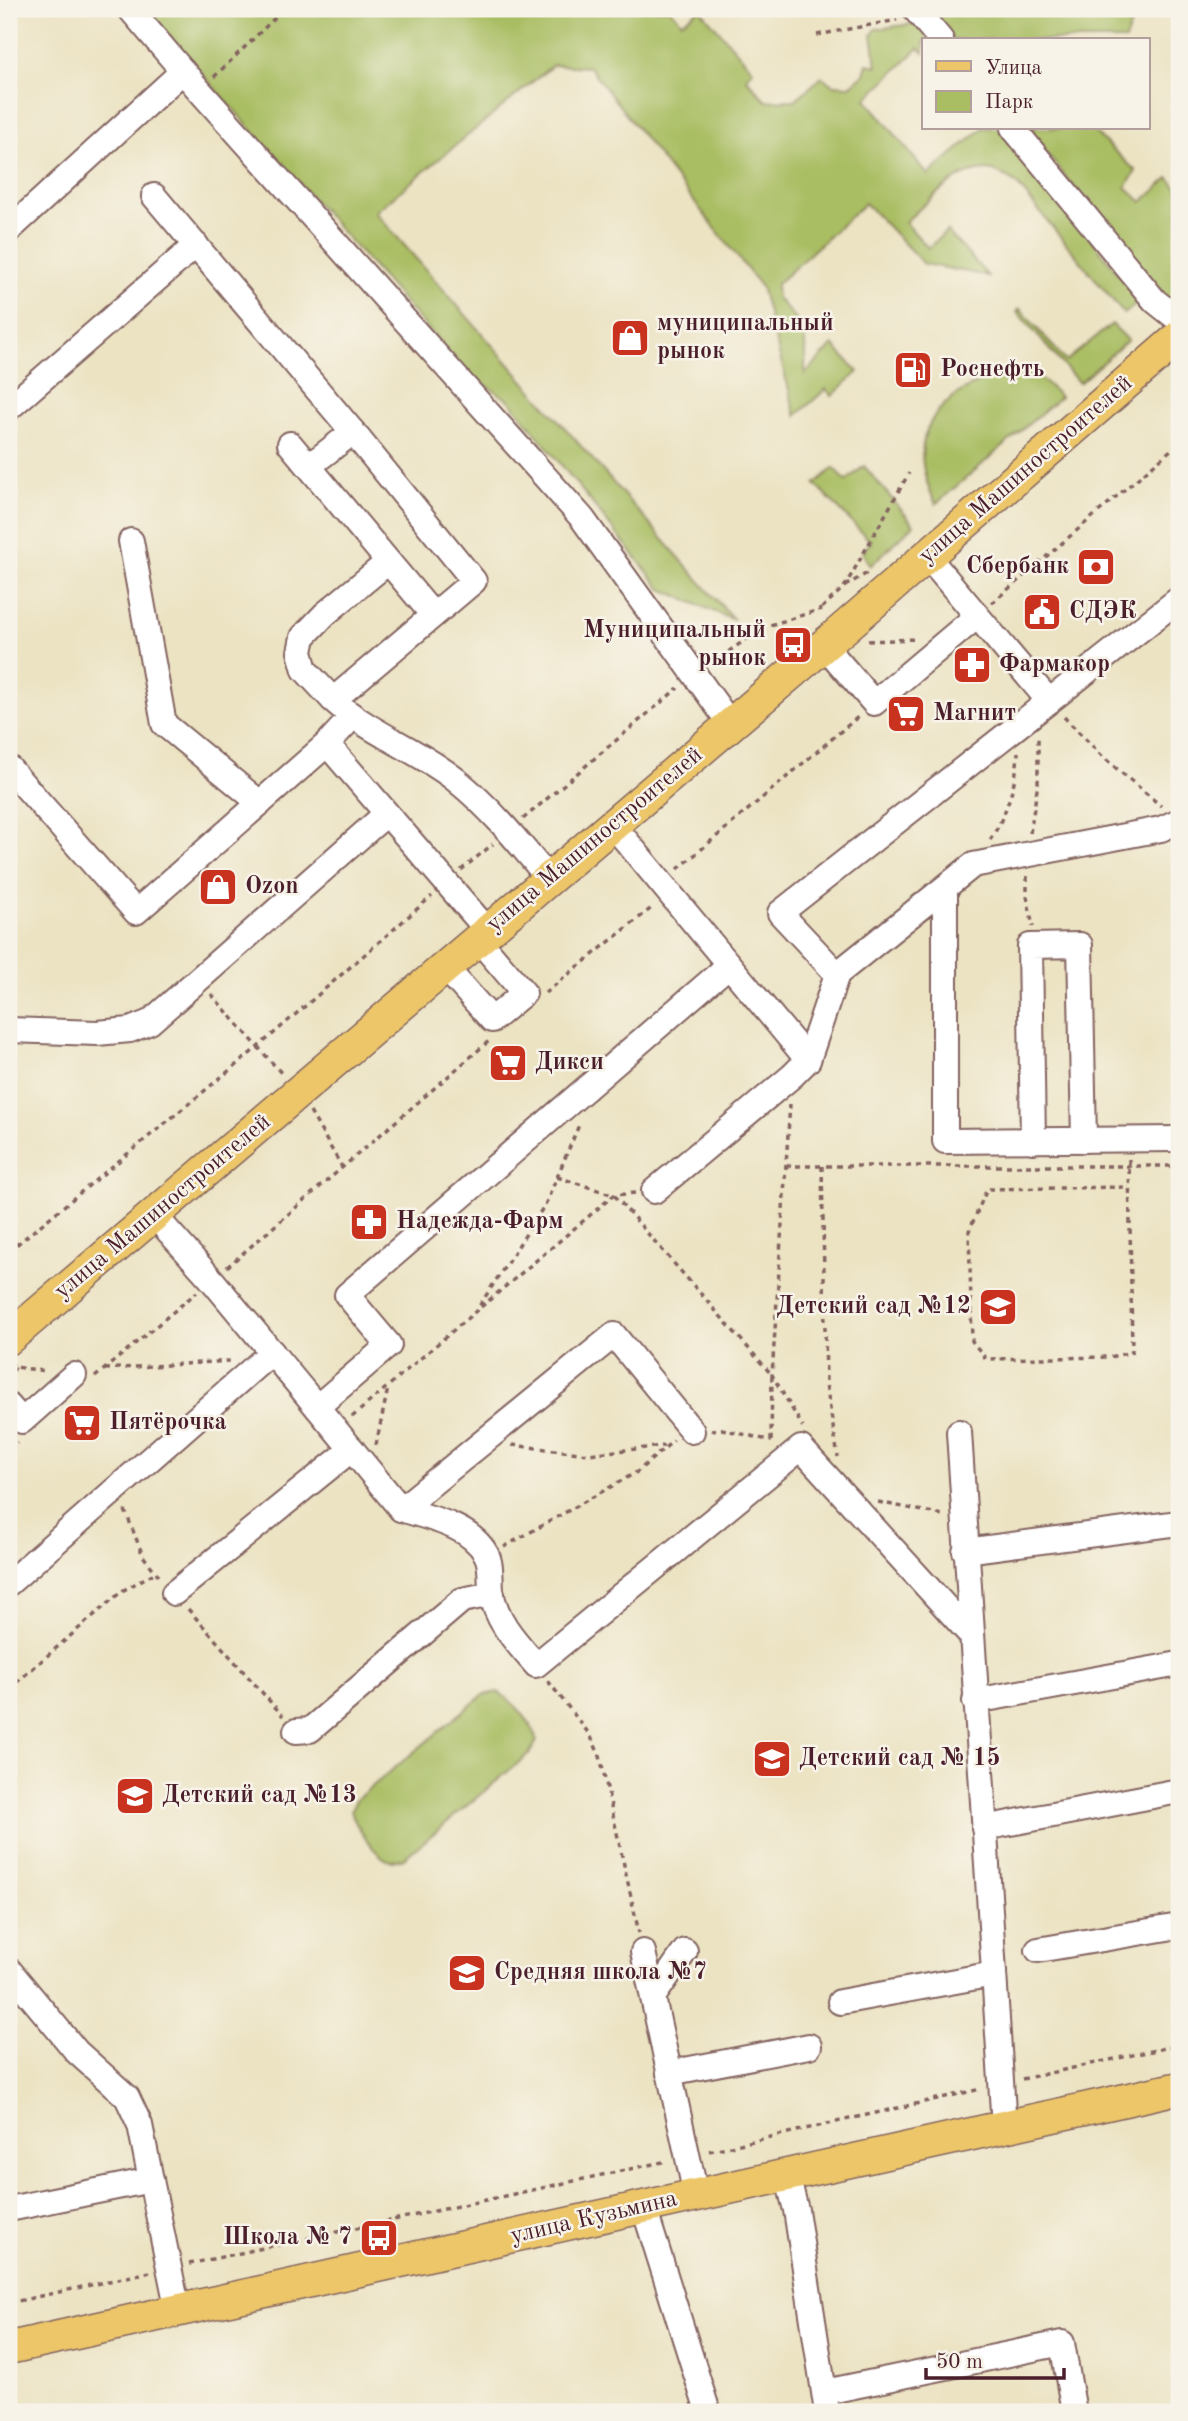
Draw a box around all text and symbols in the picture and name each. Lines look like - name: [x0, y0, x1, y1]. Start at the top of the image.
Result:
- legend: [922, 38, 1150, 130]
- text: Улица: [985, 58, 1042, 79]
- text: Парк: [985, 92, 1034, 113]
- place label: муниципальный рынок: [657, 312, 834, 364]
- shop icon: муниципальный рынок: [609, 317, 651, 359]
- fuel station icon: Роснефть: [892, 349, 934, 391]
- place label: Роснефть: [940, 358, 1045, 382]
- street label: улица Машиностроителей: [915, 371, 1137, 569]
- bank icon: Сбербанк: [1075, 546, 1117, 588]
- place label: Сбербанк: [966, 555, 1069, 579]
- public building icon: СДЭК: [1021, 591, 1063, 633]
- place label: СДЭК: [1069, 600, 1137, 624]
- place label: Муниципальный рынок: [583, 619, 766, 671]
- bus stop icon: Муниципальный рынок: [772, 624, 814, 666]
- pharmacy icon: Фармакор: [951, 644, 993, 686]
- place label: Фармакор: [999, 653, 1110, 677]
- supermarket icon: Магнит: [885, 693, 927, 735]
- place label: Магнит: [933, 702, 1016, 726]
- street label: улица Машиностроителей: [482, 743, 708, 937]
- shop icon: Ozon: [197, 866, 239, 908]
- place label: Ozon: [245, 875, 299, 899]
- supermarket icon: Дикси: [487, 1042, 529, 1084]
- place label: Дикси: [535, 1051, 604, 1075]
- street label: улица Машиностроителей: [50, 1110, 276, 1304]
- pharmacy icon: Надежда-Фарм: [348, 1201, 390, 1243]
- place label: Надежда-Фарм: [396, 1210, 564, 1234]
- school or university icon: Детский сад №12: [977, 1286, 1019, 1328]
- place label: Детский сад №12: [776, 1295, 971, 1319]
- supermarket icon: Пятёрочка: [61, 1402, 103, 1444]
- place label: Пятёрочка: [109, 1411, 227, 1435]
- school or university icon: Детский сад № 15: [751, 1738, 793, 1780]
- place label: Детский сад № 15: [799, 1746, 1001, 1771]
- school or university icon: Детский сад №13: [114, 1775, 156, 1817]
- place label: Детский сад №13: [162, 1784, 357, 1808]
- school or university icon: Средняя школа №7: [446, 1952, 488, 1994]
- place label: Средняя школа №7: [494, 1961, 707, 1985]
- street label: улица Кузьмина: [508, 2187, 680, 2249]
- bus stop icon: Школа № 7: [358, 2217, 400, 2259]
- place label: Школа № 7: [223, 2226, 352, 2250]
- scale bar: [926, 2337, 1064, 2381]
- text: 50 m: [936, 2352, 983, 2373]

